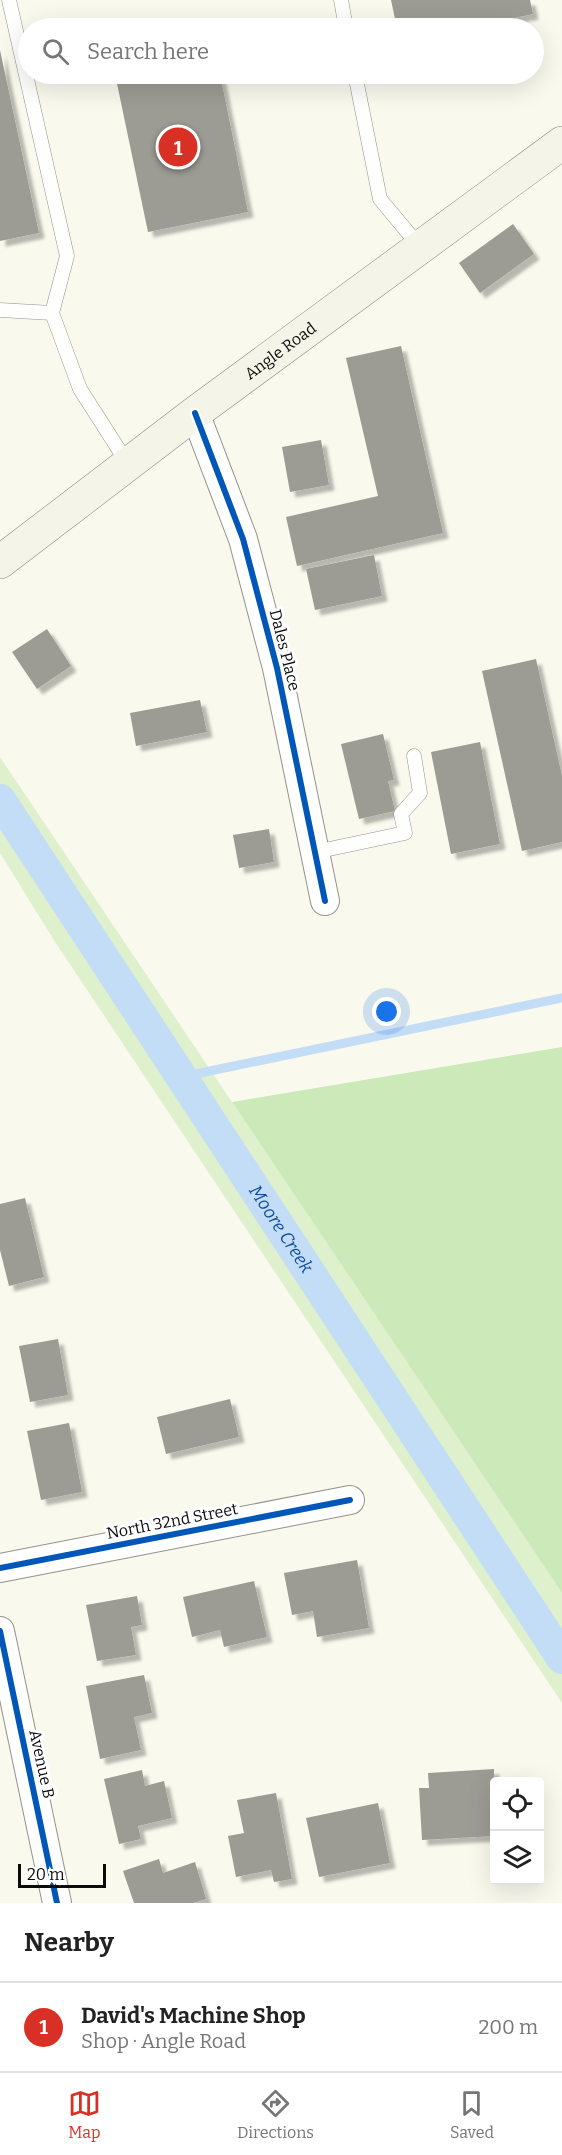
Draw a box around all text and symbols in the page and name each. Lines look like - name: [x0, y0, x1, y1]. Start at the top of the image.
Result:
- search box: [18, 18, 544, 84]
- icon: search: [39, 35, 72, 68]
- text: Search here: [87, 38, 209, 65]
- pin: 1: [158, 124, 198, 170]
- street label: Angle Road: [241, 318, 320, 383]
- street label: Dales Place: [266, 607, 304, 693]
- your location: [372, 997, 401, 1026]
- water label: Moore Creek: [244, 1181, 318, 1277]
- street label: North 32nd Street: [105, 1499, 239, 1543]
- street label: Avenue B: [25, 1728, 59, 1800]
- map controls: [490, 1777, 544, 1885]
- button: locate: [490, 1777, 544, 1831]
- button: layers: [490, 1831, 544, 1885]
- scale bar: [18, 1861, 106, 1888]
- text: 20 m: [27, 1865, 64, 1884]
- text: Nearby: [24, 1927, 114, 1958]
- text: David's Machine Shop: [81, 2002, 306, 2029]
- text: 1: [39, 2015, 48, 2039]
- text: 200 m: [478, 2015, 538, 2039]
- text: Shop · Angle Road: [81, 2029, 246, 2053]
- tab: Map: [68, 2087, 101, 2142]
- tab: Directions: [237, 2087, 314, 2142]
- tab: Saved: [450, 2087, 494, 2142]

